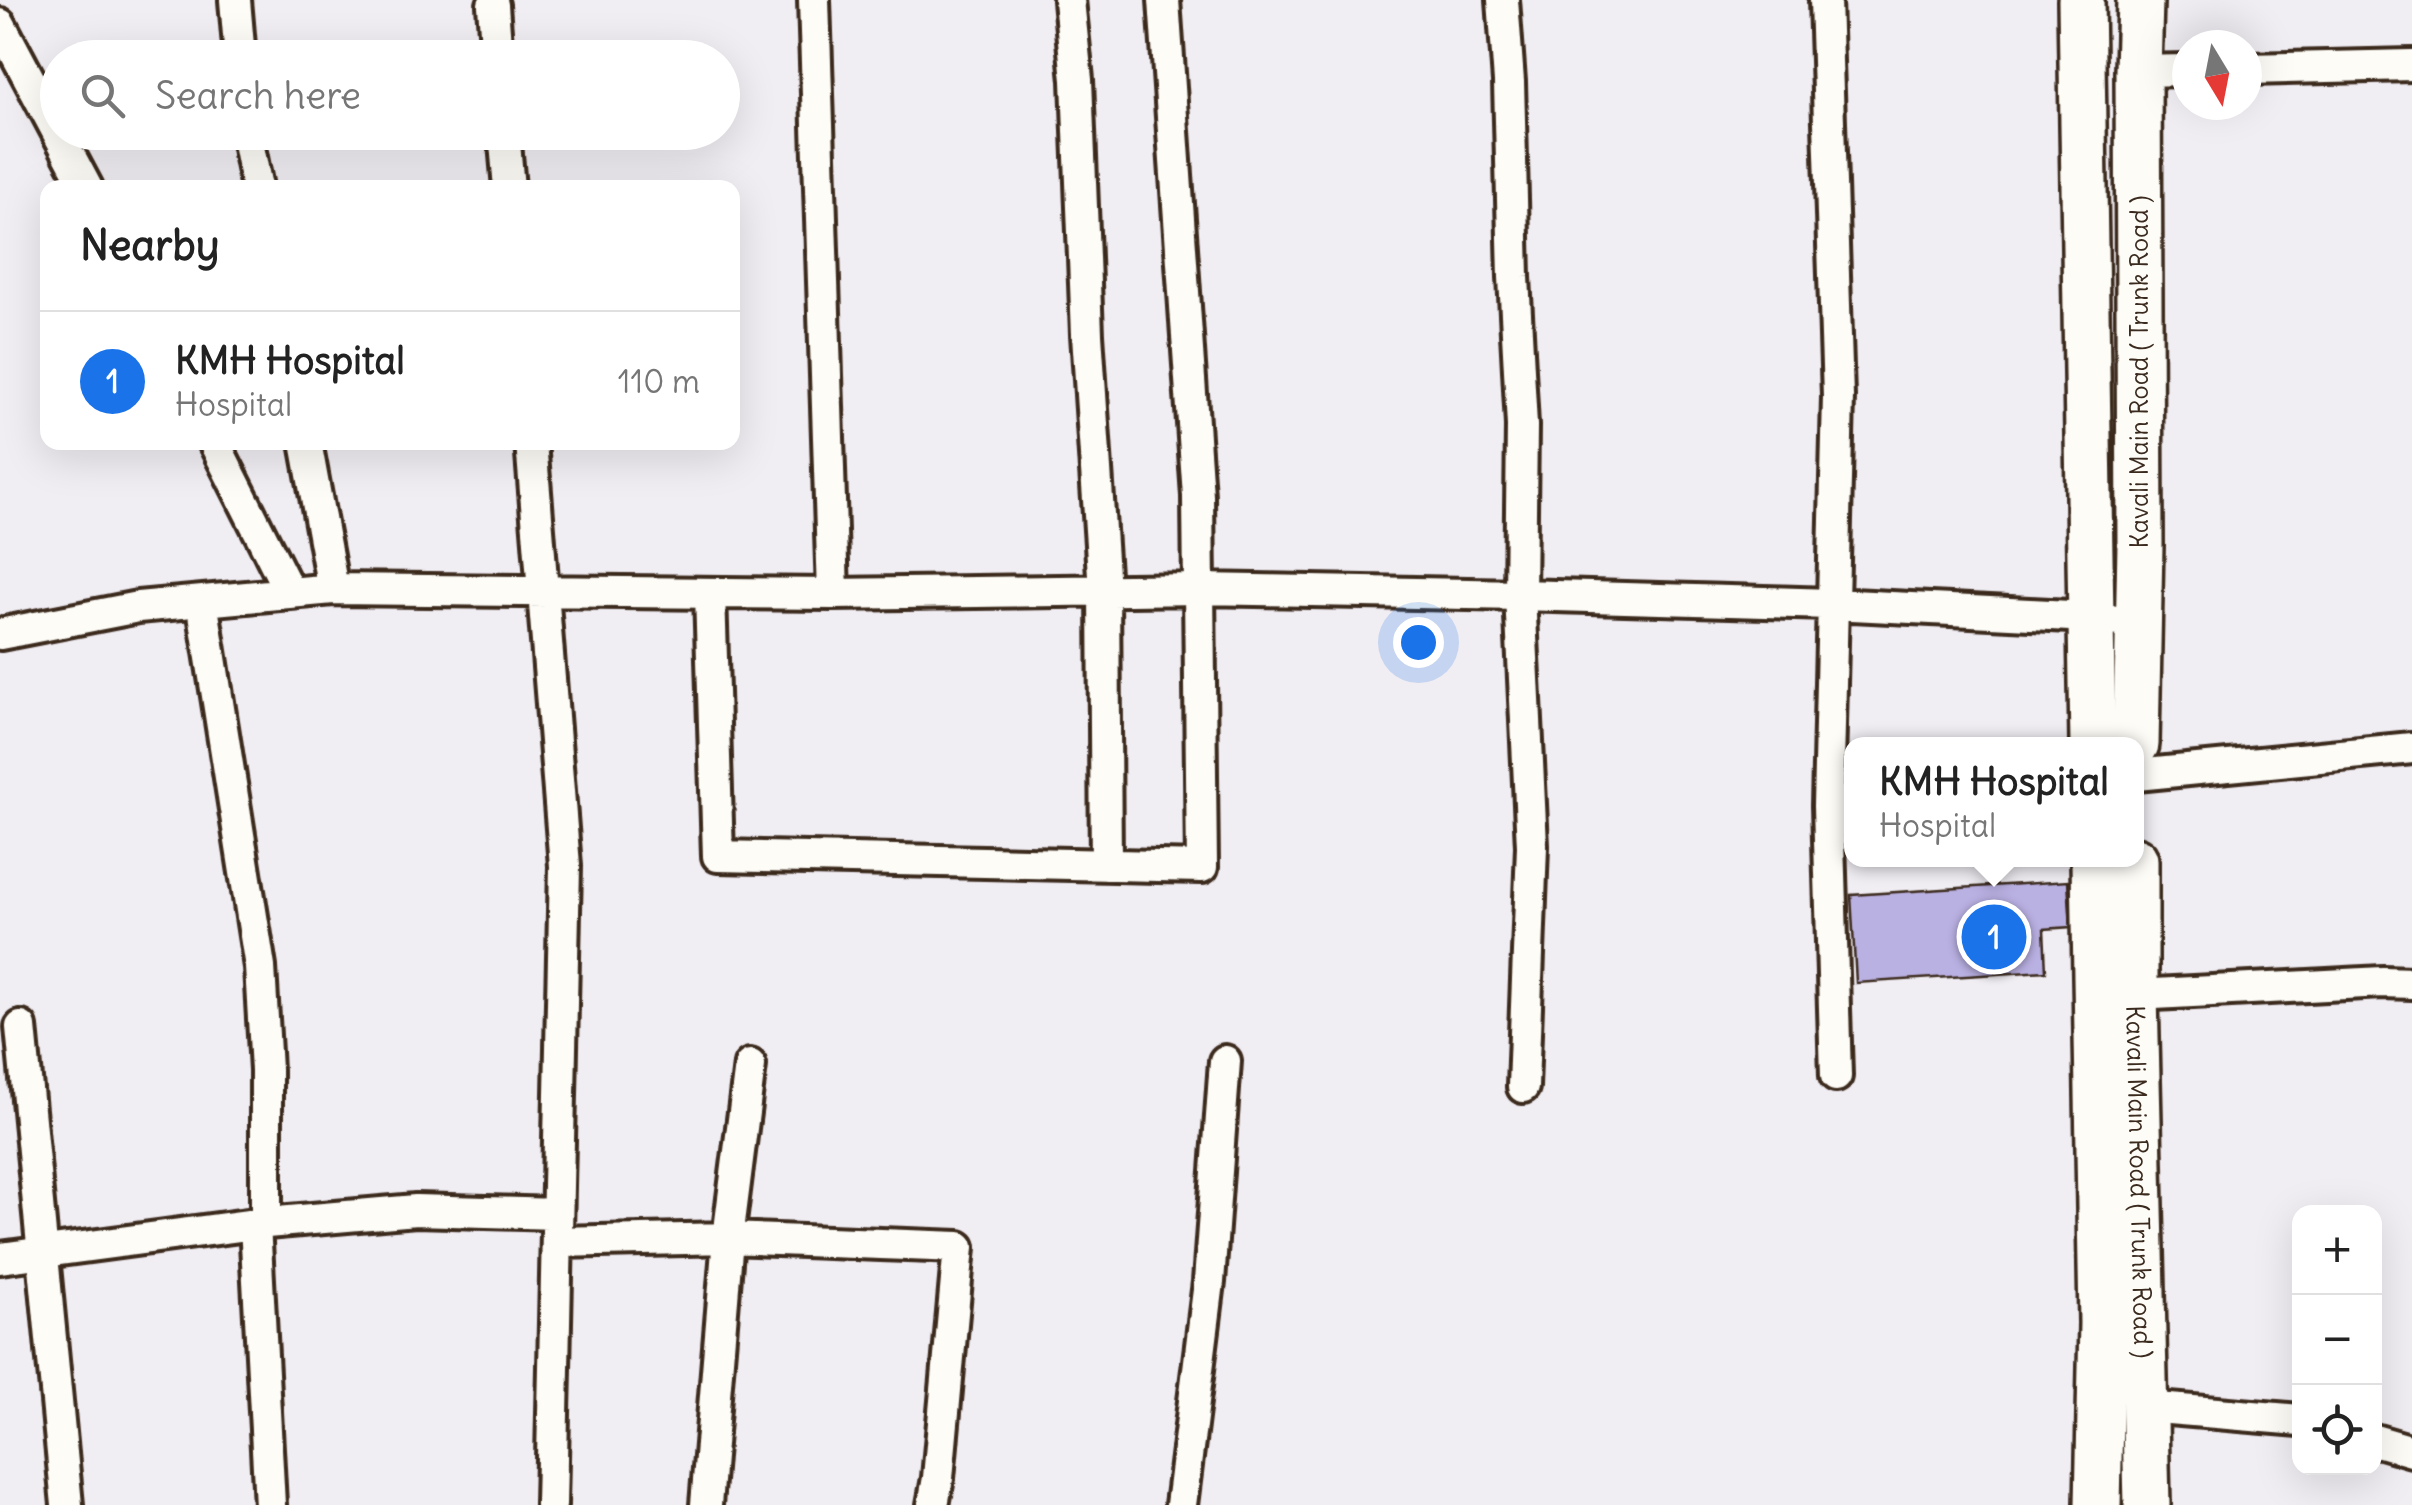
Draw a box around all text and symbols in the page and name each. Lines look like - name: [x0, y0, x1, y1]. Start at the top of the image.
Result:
- north arrow: [2172, 30, 2262, 120]
- search box: [40, 40, 740, 150]
- icon: search: [75, 68, 130, 123]
- text: Search here: [155, 72, 361, 119]
- street label: Kavali Main Road ( Trunk Road ): [2123, 196, 2155, 548]
- text: Nearby: [80, 219, 219, 271]
- text: KMH Hospital: [175, 337, 405, 384]
- text: 1: [106, 361, 119, 402]
- text: 110 m: [618, 361, 700, 402]
- text: Hospital: [175, 384, 292, 425]
- your location: [1393, 617, 1444, 668]
- popup: [1844, 737, 2144, 867]
- text: KMH Hospital: [1879, 758, 2109, 805]
- text: Hospital: [1879, 805, 1996, 846]
- pin: 1: [1962, 900, 2026, 974]
- street label: Kavali Main Road ( Trunk Road ): [2119, 1005, 2160, 1359]
- map controls: [2292, 1205, 2382, 1475]
- button: +: [2292, 1205, 2382, 1295]
- button: −: [2292, 1295, 2382, 1385]
- button: locate: [2292, 1385, 2382, 1475]

